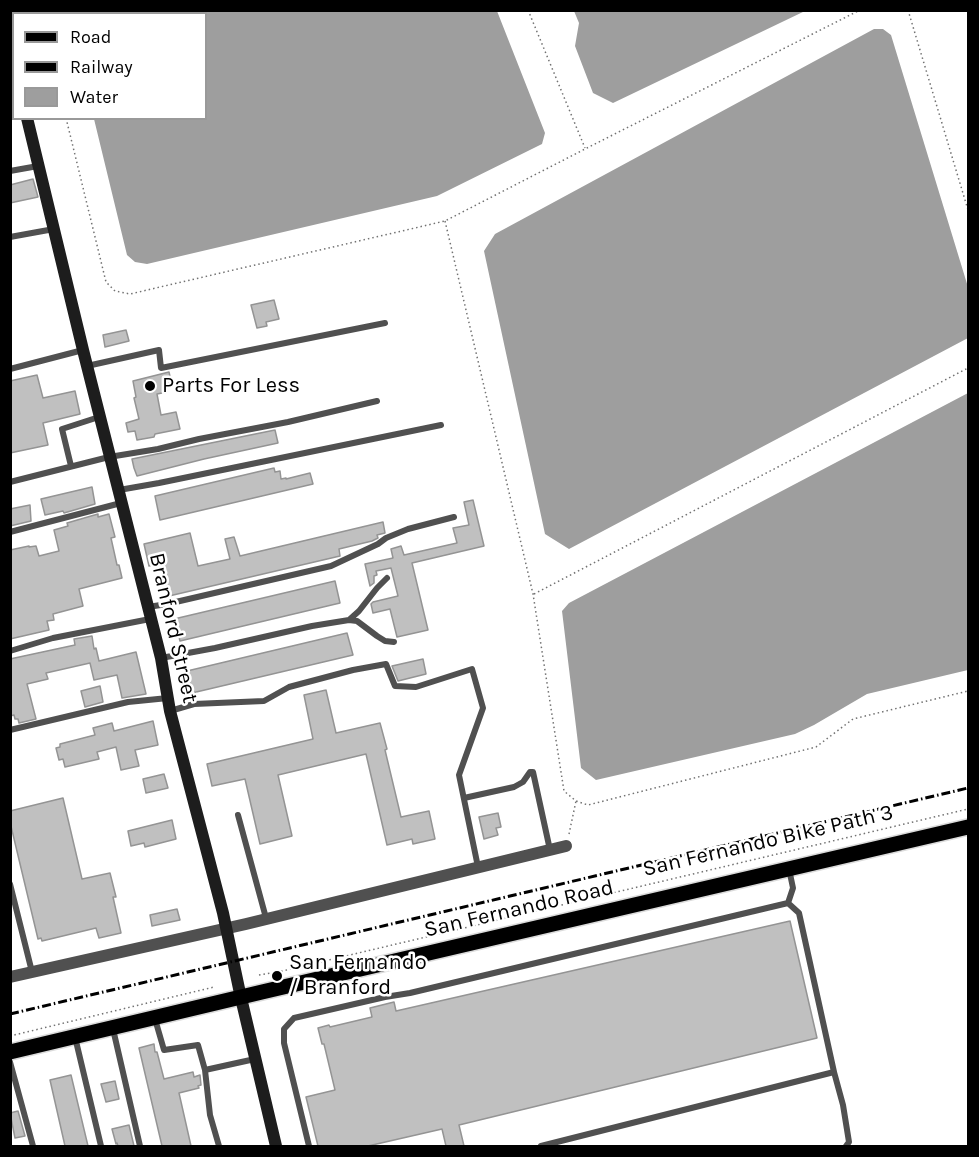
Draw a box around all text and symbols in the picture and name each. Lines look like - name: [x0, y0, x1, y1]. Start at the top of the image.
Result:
- legend: [12, 12, 207, 120]
- text: Road: [70, 26, 111, 48]
- text: Railway: [70, 56, 133, 78]
- text: Water: [70, 86, 118, 108]
- place label: Parts For Less: [162, 373, 300, 399]
- marker: Parts For Less: [143, 379, 157, 393]
- street label: Branford Street: [143, 550, 203, 706]
- street label: San Fernando Bike Path 3: [640, 799, 896, 883]
- street label: San Fernando Road: [422, 874, 616, 944]
- place label: San Fernando / Branford: [289, 950, 427, 1002]
- marker: San Fernando / Branford: [270, 969, 284, 983]

